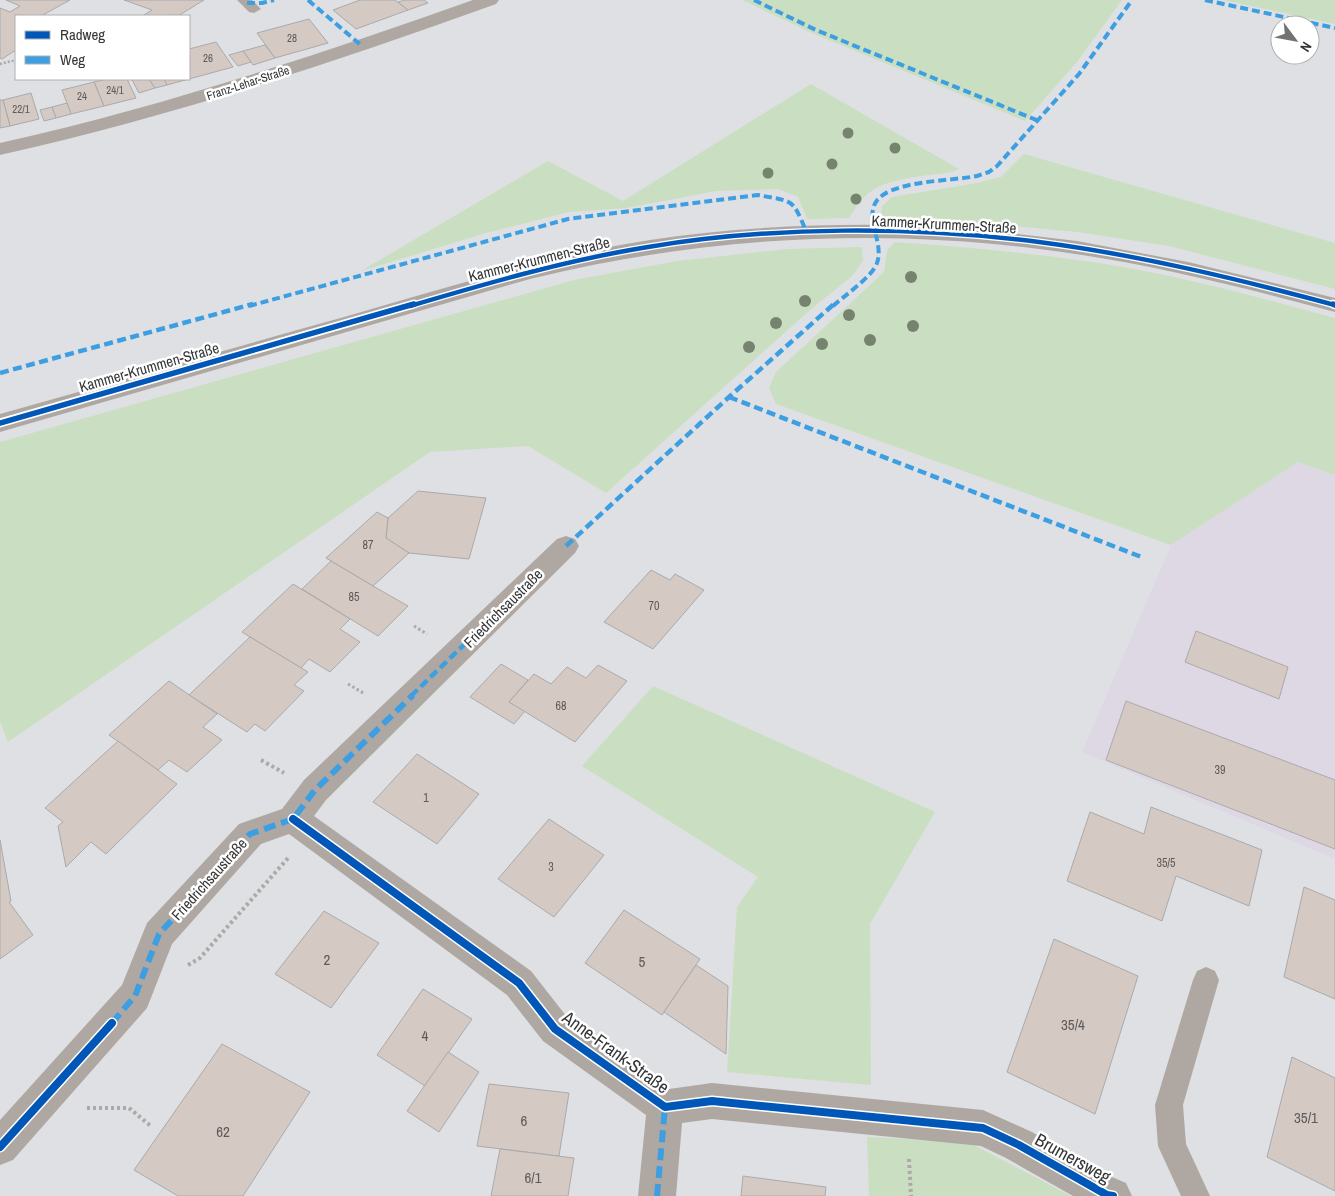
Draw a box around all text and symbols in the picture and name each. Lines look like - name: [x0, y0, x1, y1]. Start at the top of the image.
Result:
- legend: [15, 15, 190, 80]
- north arrow: [1270, 15, 1320, 65]
- text: Radweg: [60, 24, 105, 45]
- house number: 28: [287, 31, 297, 45]
- text: N: [1296, 39, 1316, 55]
- text: Weg: [60, 49, 85, 70]
- house number: 26: [203, 51, 213, 65]
- street label: Franz-Lehar-Straße: [204, 62, 292, 104]
- house number: 24/1: [106, 83, 124, 97]
- house number: 24: [77, 89, 87, 103]
- house number: 22/1: [12, 102, 30, 116]
- street label: Kammer-Krummen-Straße: [871, 210, 1017, 238]
- street label: Kammer-Krummen-Straße: [466, 231, 612, 287]
- street label: Kammer-Krummen-Straße: [76, 337, 222, 397]
- house number: 87: [363, 537, 374, 553]
- street label: Friedrichsaustraße: [459, 564, 547, 652]
- house number: 85: [349, 589, 360, 605]
- house number: 70: [649, 598, 659, 614]
- house number: 68: [556, 698, 566, 714]
- house number: 39: [1215, 762, 1225, 778]
- house number: 1: [423, 790, 429, 806]
- street label: Friedrichsaustraße: [166, 833, 252, 925]
- house number: 35/5: [1156, 855, 1176, 871]
- house number: 3: [548, 859, 554, 875]
- house number: 2: [324, 949, 331, 970]
- house number: 5: [639, 951, 646, 972]
- street label: Anne-Frank-Straße: [557, 1004, 674, 1099]
- house number: 35/4: [1061, 1014, 1085, 1035]
- house number: 4: [422, 1025, 429, 1046]
- house number: 35/1: [1294, 1107, 1318, 1128]
- house number: 6: [521, 1110, 528, 1131]
- house number: 62: [216, 1121, 230, 1142]
- street label: Brumersweg: [1031, 1127, 1116, 1189]
- house number: 6/1: [524, 1167, 542, 1188]

